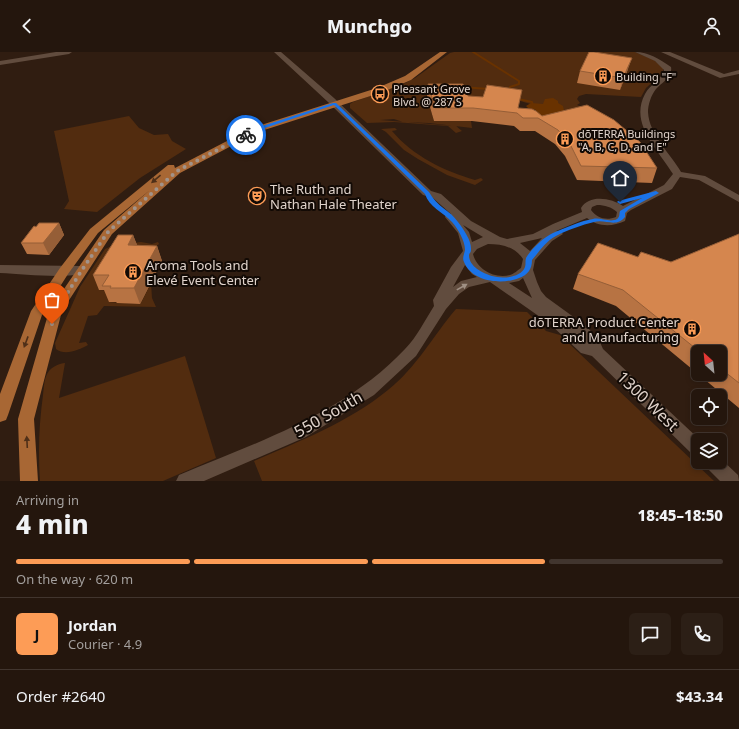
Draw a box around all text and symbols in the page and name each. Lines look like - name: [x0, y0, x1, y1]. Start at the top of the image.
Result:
- text: Munchgo: [327, 14, 412, 38]
- icon: back: [16, 15, 38, 37]
- icon: person: [701, 15, 723, 37]
- building icon: Building "F": [593, 66, 613, 86]
- place label: Building "F": [616, 69, 676, 84]
- place label: Pleasant Grove Blvd. @ 287 S: [393, 81, 471, 109]
- bus stop icon: Pleasant Grove Blvd. @ 287 S: [370, 84, 390, 104]
- courier: [226, 115, 266, 155]
- icon: bike: [235, 124, 257, 146]
- place label: dōTERRA Buildings "A, B, C, D, and E": [578, 126, 675, 154]
- building icon: dōTERRA Buildings "A, B, C, D, and E": [555, 129, 575, 149]
- pin: [603, 161, 637, 202]
- icon: home: [609, 167, 631, 189]
- one-way arrow: [151, 174, 161, 183]
- place label: The Ruth and Nathan Hale Theater: [270, 180, 398, 213]
- theatre icon: The Ruth and Nathan Hale Theater: [247, 186, 267, 206]
- place label: Aroma Tools and Elevé Event Center: [146, 256, 260, 289]
- building icon: Aroma Tools and Elevé Event Center: [123, 262, 143, 282]
- pin: [35, 283, 69, 324]
- one-way arrow: [456, 283, 468, 290]
- icon: bag: [41, 289, 63, 311]
- place label: dōTERRA Product Center and Manufacturing: [529, 313, 680, 346]
- building icon: dōTERRA Product Center and Manufacturing: [682, 319, 702, 339]
- one-way arrow: [23, 336, 29, 348]
- north arrow: [691, 345, 727, 381]
- map controls: [691, 345, 727, 469]
- street label: 1300 West: [612, 366, 684, 436]
- street label: 550 South: [290, 386, 366, 442]
- button: locate: [691, 389, 727, 425]
- button: layers: [691, 433, 727, 469]
- one-way arrow: [24, 436, 31, 448]
- text: Arriving in: [16, 491, 79, 509]
- text: 18:45–18:50: [638, 505, 723, 525]
- text: 4 min: [16, 506, 89, 542]
- text: On the way · 620 m: [16, 570, 133, 588]
- button: chat: [629, 613, 671, 655]
- button: phone: [681, 613, 723, 655]
- text: Jordan: [68, 615, 117, 635]
- text: J: [35, 624, 39, 644]
- text: Courier · 4.9: [68, 635, 142, 653]
- text: Order #2640: [16, 686, 105, 706]
- text: $43.34: [676, 686, 723, 706]

